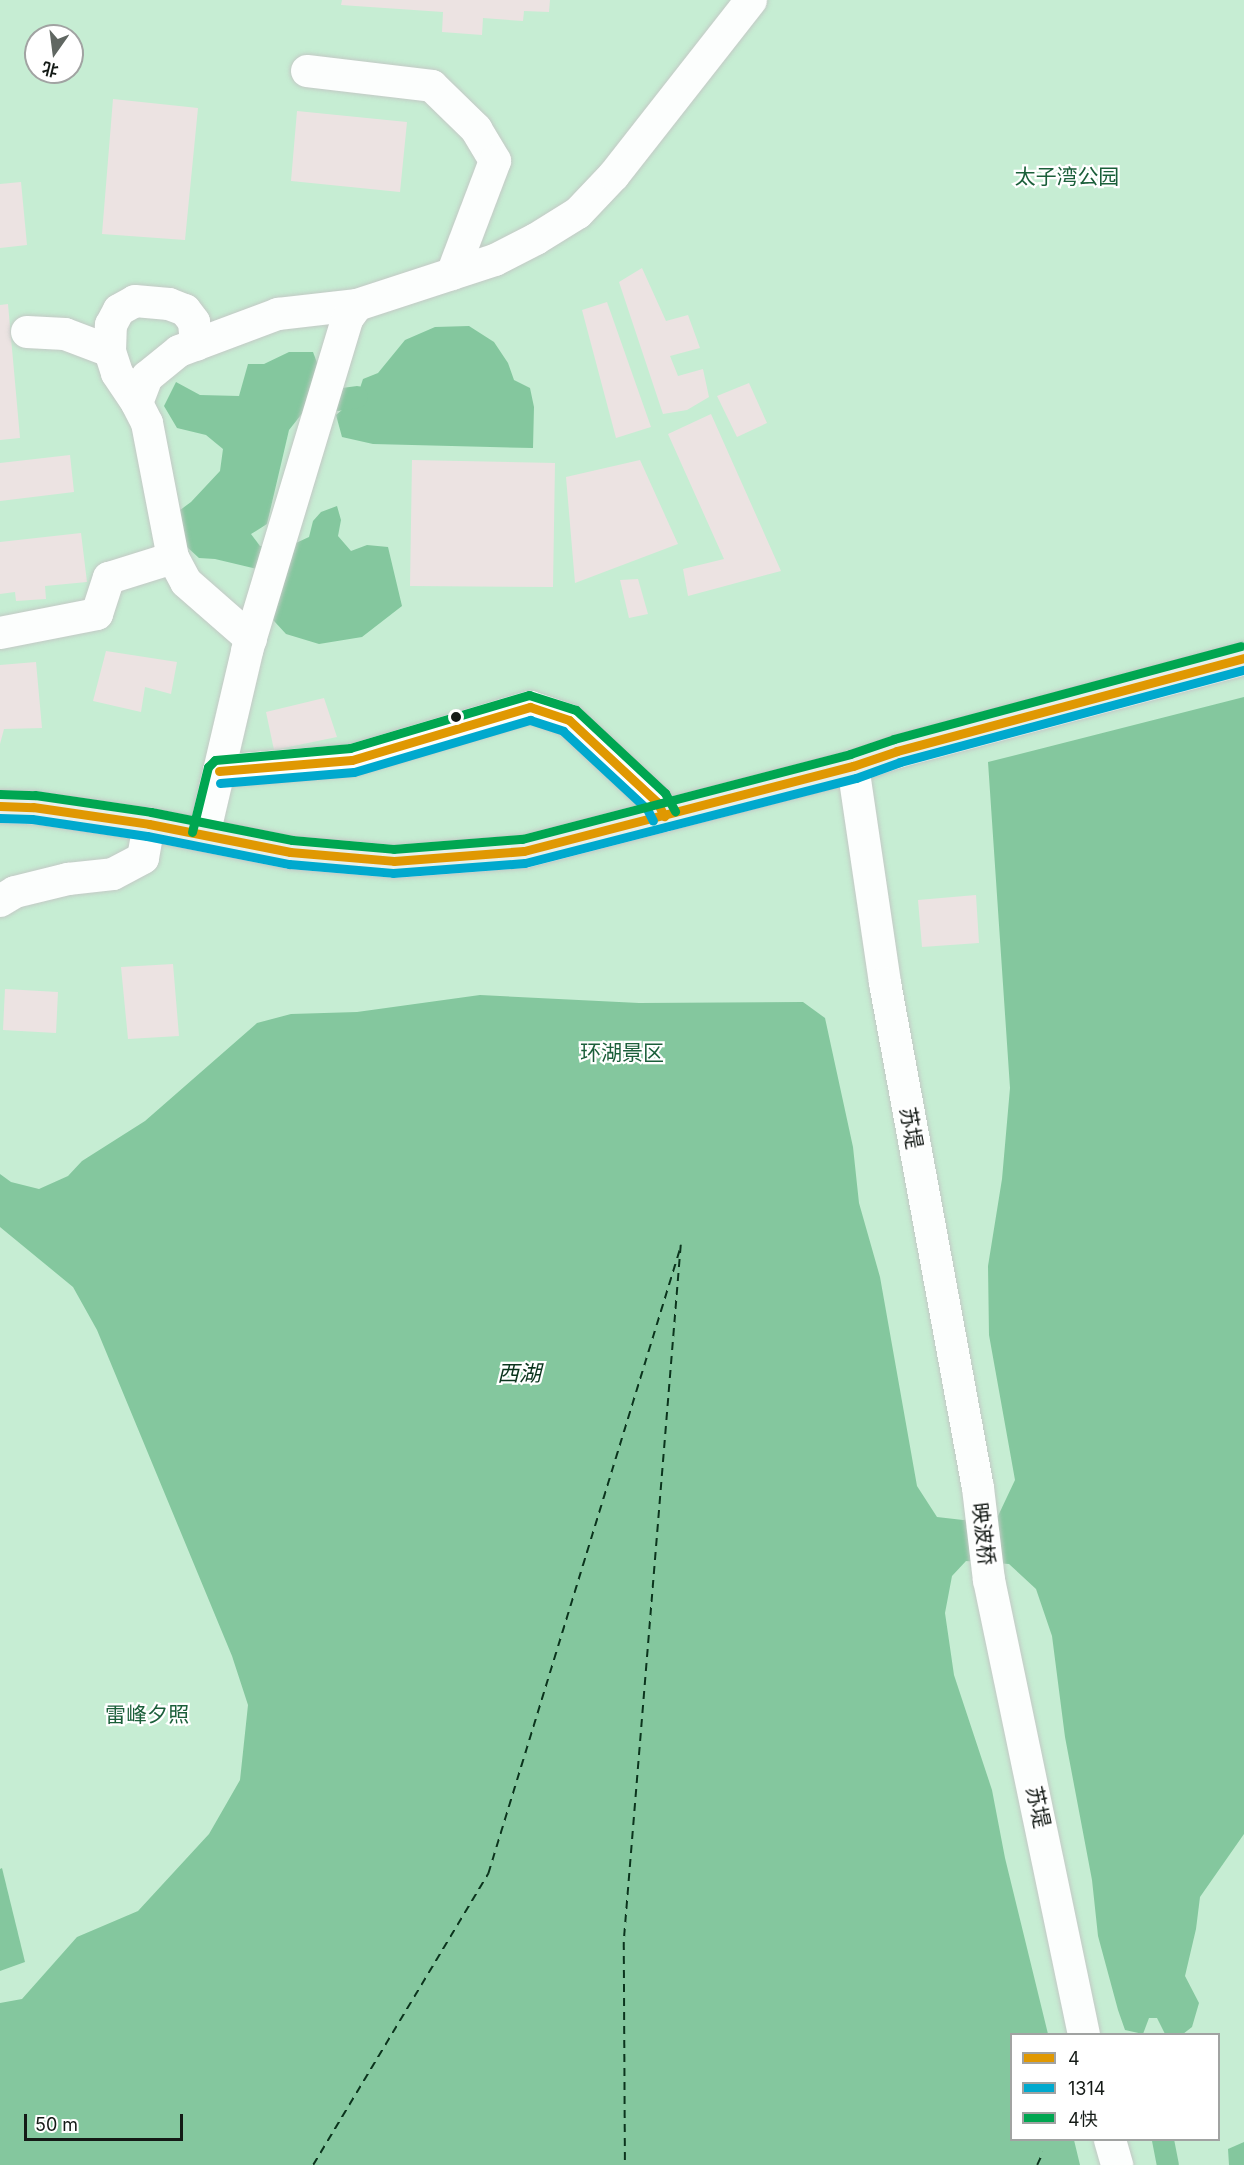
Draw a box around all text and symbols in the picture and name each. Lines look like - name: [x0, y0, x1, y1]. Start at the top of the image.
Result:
- north arrow: [24, 24, 84, 84]
- text: 北: [40, 58, 60, 81]
- park label: 太子湾公园: [1015, 164, 1119, 190]
- unlabelled marker: [450, 711, 462, 723]
- park label: 环湖景区: [580, 1040, 664, 1066]
- street label: 苏堤: [895, 1105, 927, 1151]
- water label: 西湖: [497, 1361, 541, 1387]
- street label: 映波桥: [967, 1501, 999, 1567]
- park label: 雷峰夕照: [105, 1702, 189, 1728]
- street label: 苏堤: [1021, 1784, 1055, 1830]
- legend: [1010, 2033, 1220, 2141]
- text: 4: [1068, 2048, 1080, 2069]
- text: 1314: [1068, 2078, 1105, 2099]
- scale bar: [27, 2102, 186, 2140]
- text: 4快: [1068, 2109, 1098, 2130]
- text: 50 m: [35, 2114, 78, 2135]

